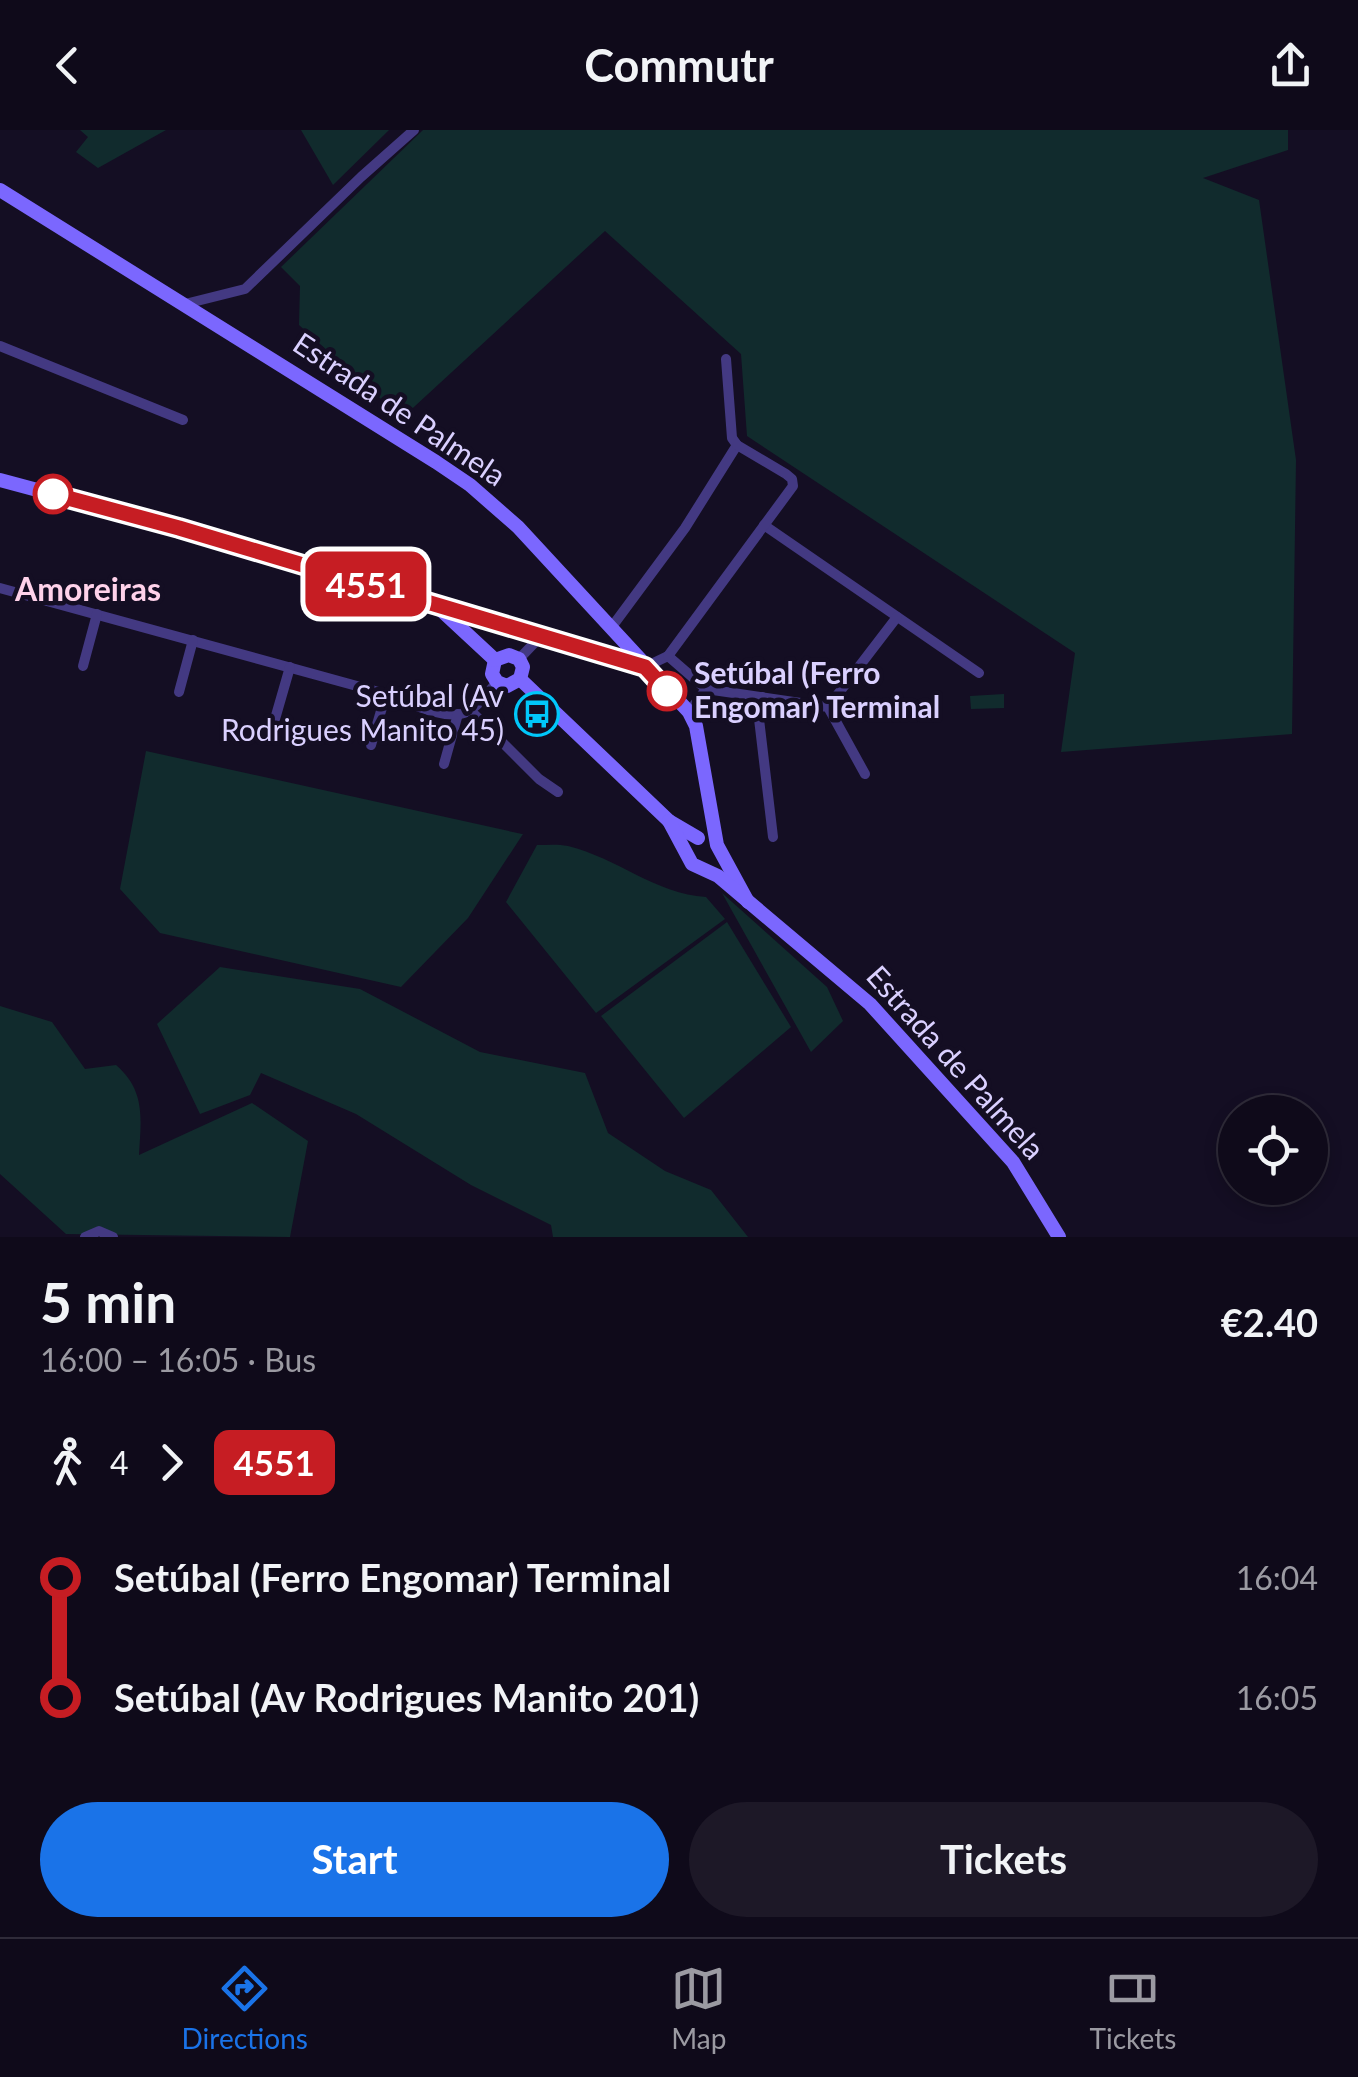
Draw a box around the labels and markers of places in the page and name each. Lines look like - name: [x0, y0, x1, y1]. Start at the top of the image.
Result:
- unlabelled marker: [34, 475, 72, 513]
- place label: Setúbal (Ferro Engomar) Terminal: [694, 654, 940, 724]
- marker: Setúbal (Ferro Engomar) Terminal: [648, 672, 686, 710]
- place label: Setúbal (Av Rodrigues Manito 45): [221, 677, 505, 747]
- bus stop icon: Setúbal (Av Rodrigues Manito 45): [514, 691, 560, 737]

